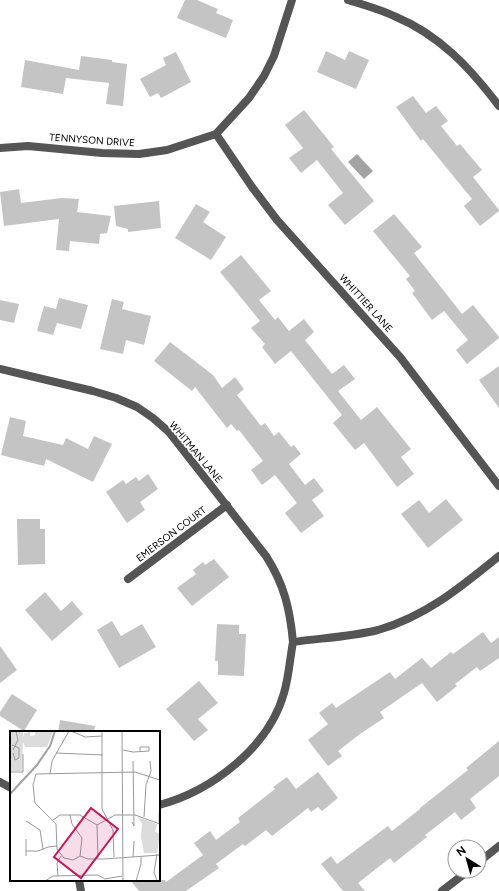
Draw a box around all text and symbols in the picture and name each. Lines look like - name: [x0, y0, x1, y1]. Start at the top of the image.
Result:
- street label: TENNYSON DRIVE: [49, 131, 135, 149]
- street label: WHITTIER LANE: [336, 271, 396, 335]
- street label: WHITMAN LANE: [166, 419, 226, 486]
- street label: EMERSON COURT: [133, 503, 209, 565]
- inset map: [10, 731, 160, 881]
- north arrow: [447, 839, 487, 879]
- text: N: [454, 844, 469, 859]

